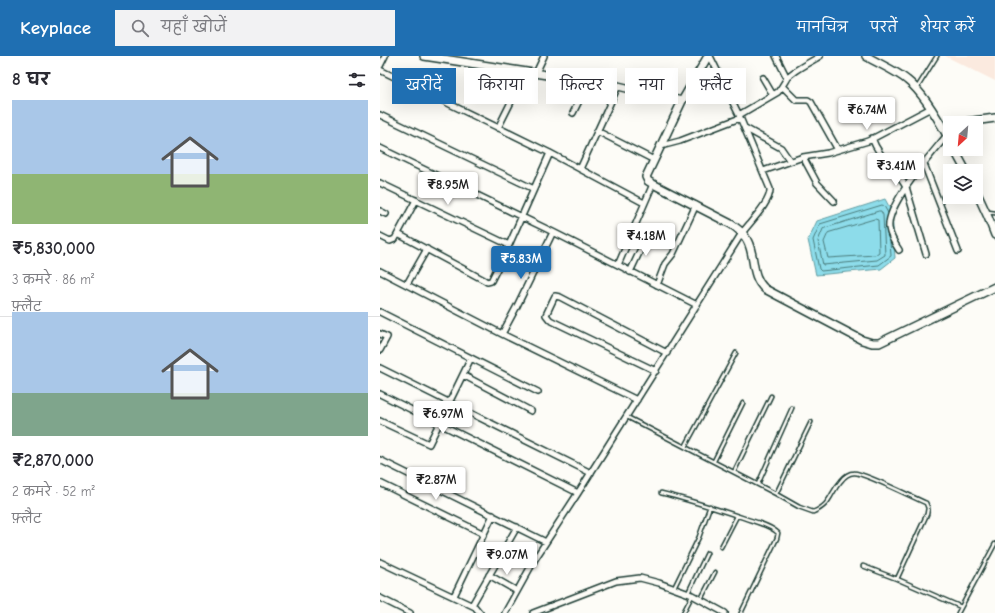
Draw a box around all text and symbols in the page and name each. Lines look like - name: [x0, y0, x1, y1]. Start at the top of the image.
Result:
- search box: [115, 10, 395, 46]
- text: Keyplace: [20, 17, 91, 39]
- icon: search: [129, 17, 151, 39]
- text: यहाँ खोजें: [161, 18, 227, 36]
- text: मानचित्र: [797, 19, 848, 36]
- text: परतें: [870, 19, 897, 36]
- text: शेयर करें: [919, 19, 975, 36]
- chip: खरीदें: [392, 68, 456, 104]
- chip: किराया: [464, 68, 538, 104]
- chip: फ़िल्टर: [546, 68, 617, 104]
- chip: नया: [625, 68, 678, 104]
- chip: फ़्लैट: [686, 68, 746, 104]
- icon: filters: [346, 69, 368, 91]
- text: 8 घर: [12, 70, 49, 89]
- pin: ₹6.74M: [834, 97, 900, 131]
- text: ₹6.74M: [847, 102, 887, 117]
- north arrow: [943, 116, 983, 156]
- map controls: [943, 116, 983, 204]
- icon: home: [154, 126, 226, 198]
- pin: ₹3.41M: [863, 153, 929, 187]
- text: ₹3.41M: [876, 158, 916, 173]
- button: layers: [943, 164, 983, 204]
- pin: ₹8.95M: [415, 172, 481, 206]
- text: ₹8.95M: [427, 177, 469, 192]
- pin: ₹4.18M: [613, 223, 679, 257]
- text: ₹4.18M: [626, 228, 666, 243]
- text: ₹5,830,000: [12, 239, 95, 258]
- pin: ₹5.83M: [488, 246, 554, 280]
- text: ₹5.83M: [500, 251, 542, 266]
- text: 3 कमरे · 86 m²: [12, 272, 94, 287]
- text: फ़्लैट: [12, 299, 42, 314]
- icon: home: [154, 338, 226, 410]
- pin: ₹6.97M: [410, 401, 476, 435]
- text: ₹6.97M: [422, 406, 464, 421]
- text: ₹2,870,000: [12, 451, 94, 470]
- pin: ₹2.87M: [403, 467, 469, 501]
- text: ₹2.87M: [416, 472, 456, 487]
- text: 2 कमरे · 52 m²: [12, 484, 95, 499]
- text: फ़्लैट: [12, 511, 42, 526]
- pin: ₹9.07M: [474, 542, 540, 576]
- text: ₹9.07M: [486, 547, 528, 562]

